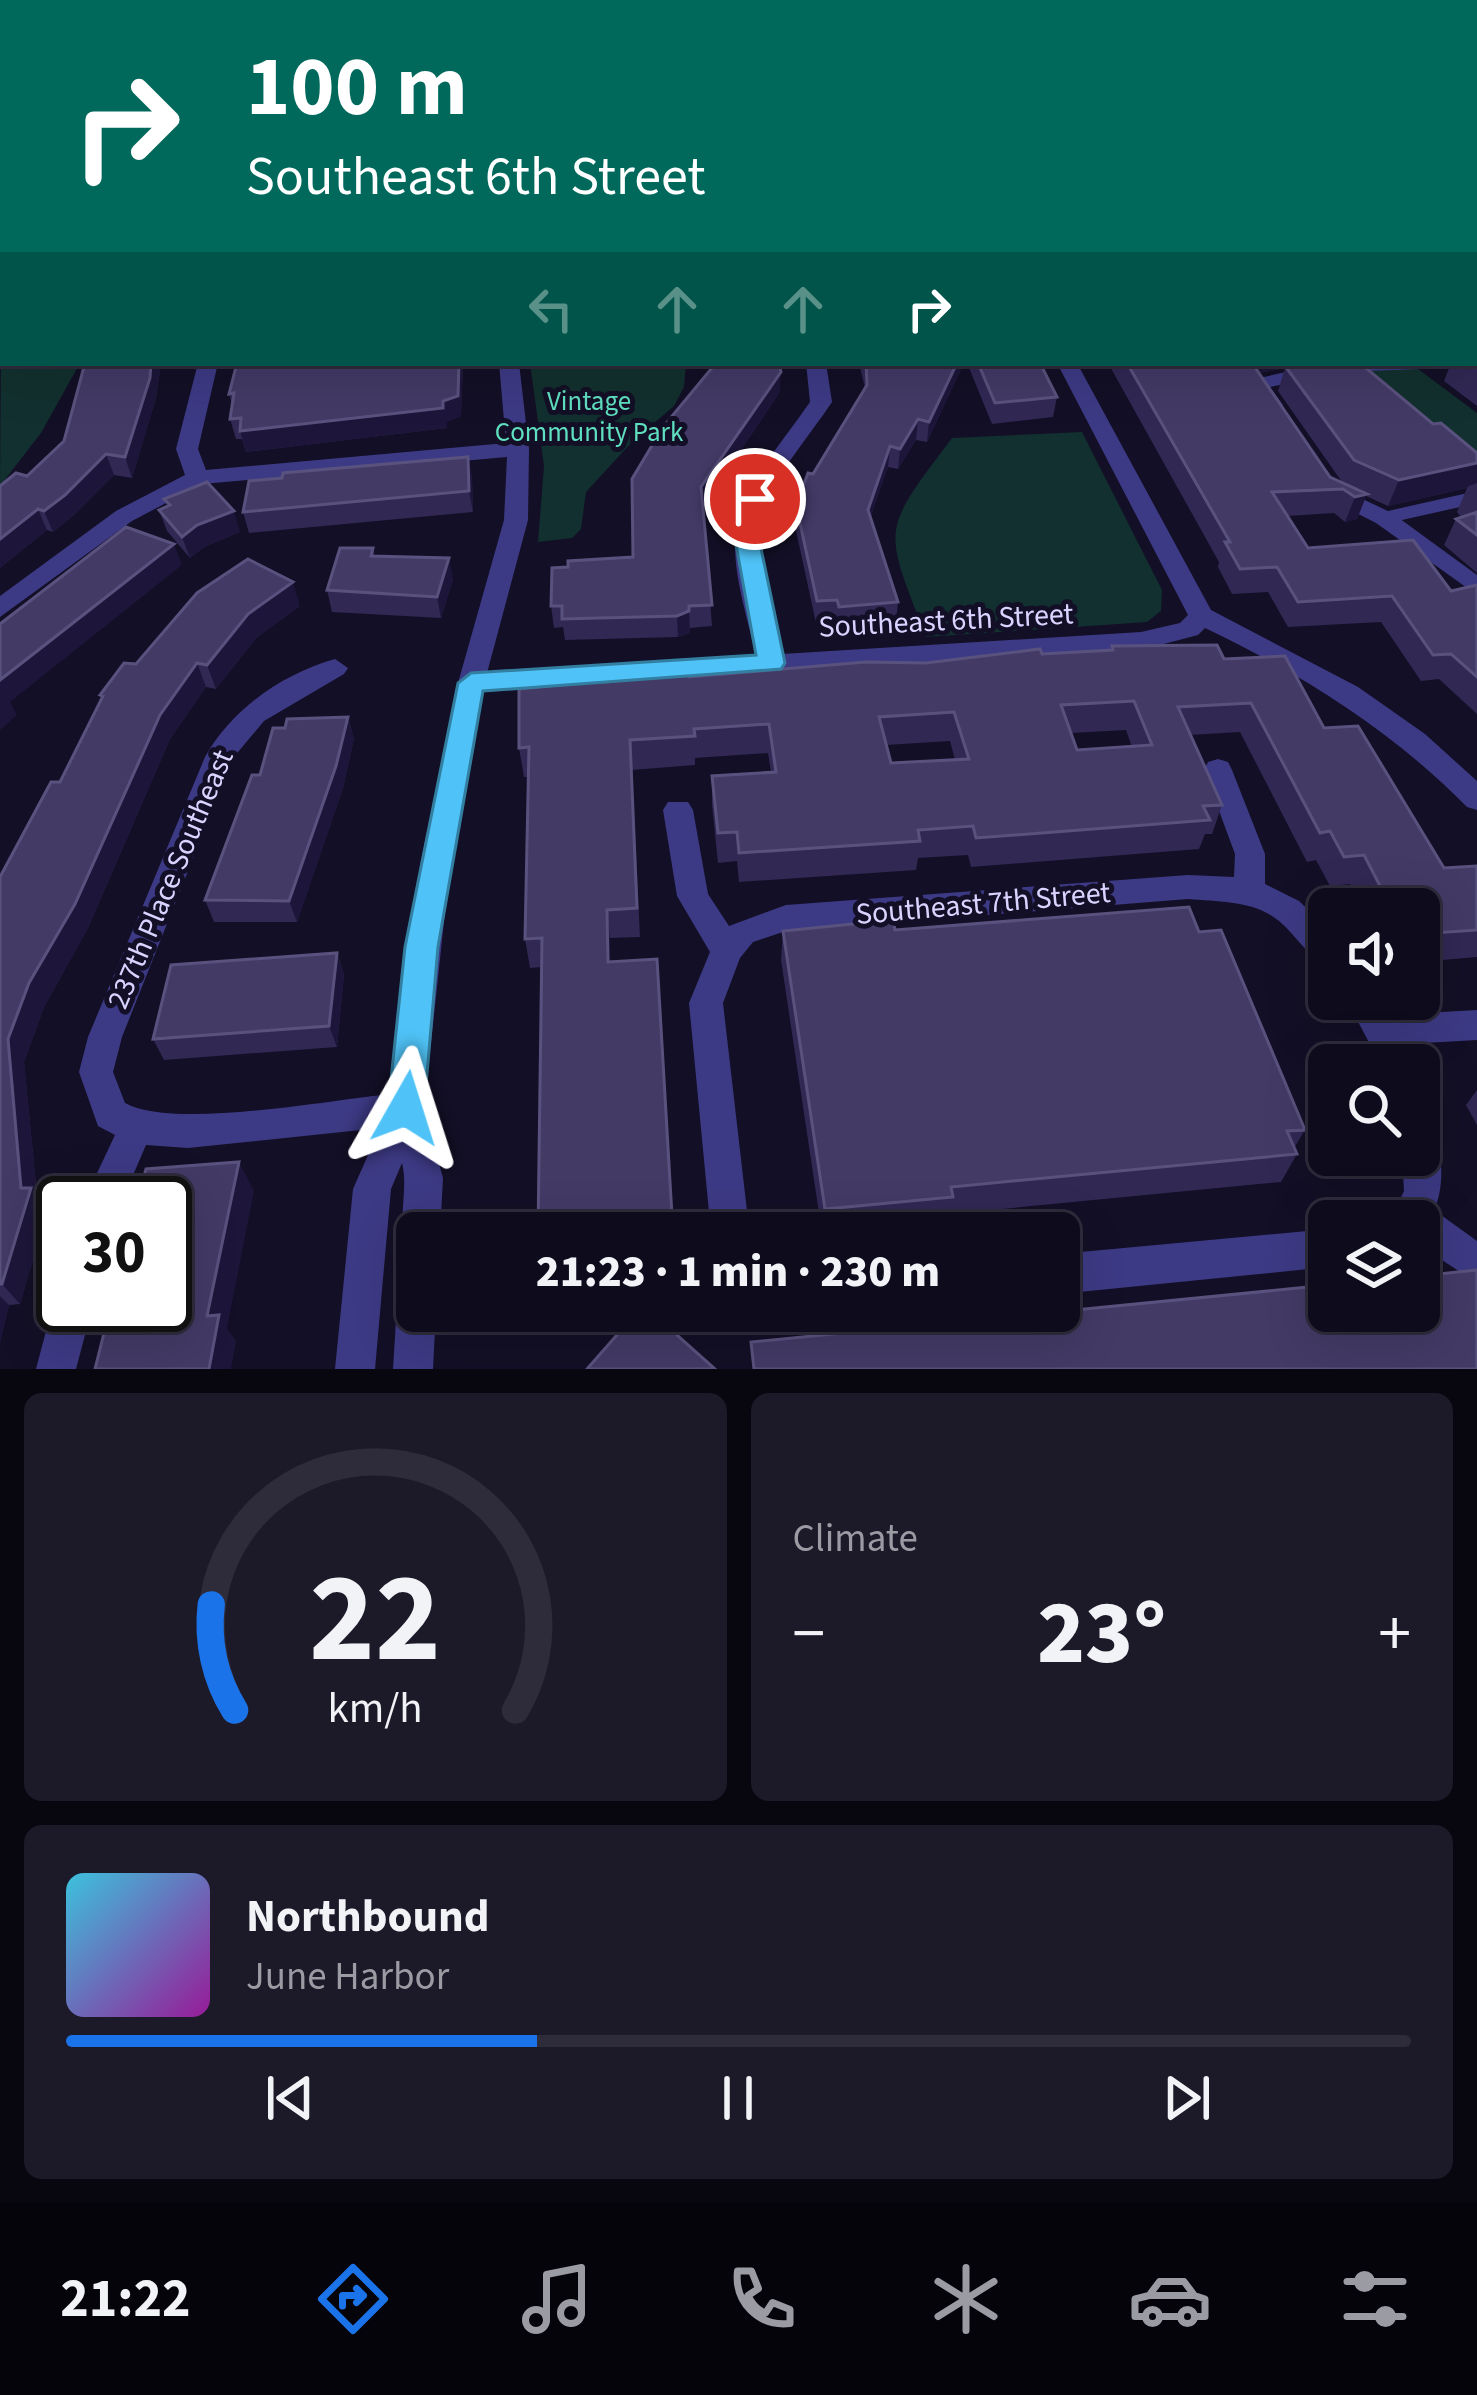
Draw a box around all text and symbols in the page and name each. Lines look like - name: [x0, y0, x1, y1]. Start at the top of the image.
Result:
- text: 100 m: [246, 28, 468, 148]
- icon: right: [48, 48, 204, 204]
- text: Southeast 6th Street: [246, 139, 706, 216]
- icon: left: [518, 276, 584, 342]
- icon: ahead: [644, 276, 710, 342]
- icon: ahead: [770, 276, 836, 342]
- icon: right: [896, 276, 962, 342]
- park label: Vintage Community Park: [495, 382, 684, 452]
- pin: [704, 448, 806, 550]
- icon: arrive: [722, 466, 788, 532]
- street label: Southeast 6th Street: [817, 592, 1075, 649]
- street label: 237th Place Southeast: [96, 743, 244, 1015]
- street label: Southeast 7th Street: [854, 871, 1112, 936]
- map controls: [1308, 888, 1440, 1332]
- button: sound: [1308, 888, 1440, 1020]
- button: search: [1308, 1044, 1440, 1176]
- position arrow: [343, 1045, 469, 1171]
- speed limit sign: 30: [36, 1176, 192, 1332]
- button: layers: [1308, 1200, 1440, 1332]
- text: 21:23 · 1 min · 230 m: [536, 1240, 940, 1304]
- text: Climate: [793, 1511, 918, 1567]
- text: 22: [309, 1531, 441, 1709]
- text: 23°: [1037, 1570, 1167, 1698]
- text: −: [793, 1587, 825, 1681]
- text: +: [1378, 1587, 1411, 1681]
- text: km/h: [328, 1678, 423, 1739]
- text: Northbound: [246, 1885, 490, 1949]
- text: June Harbor: [246, 1949, 449, 2005]
- icon: previous: [257, 2065, 323, 2131]
- icon: pause: [705, 2065, 771, 2131]
- icon: next: [1154, 2065, 1220, 2131]
- icon: directions: [311, 2257, 395, 2341]
- icon: music: [515, 2257, 599, 2341]
- icon: phone: [720, 2257, 804, 2341]
- icon: climate: [924, 2257, 1008, 2341]
- icon: car: [1128, 2257, 1212, 2341]
- icon: filters: [1333, 2257, 1417, 2341]
- text: 21:22: [60, 2261, 190, 2338]

